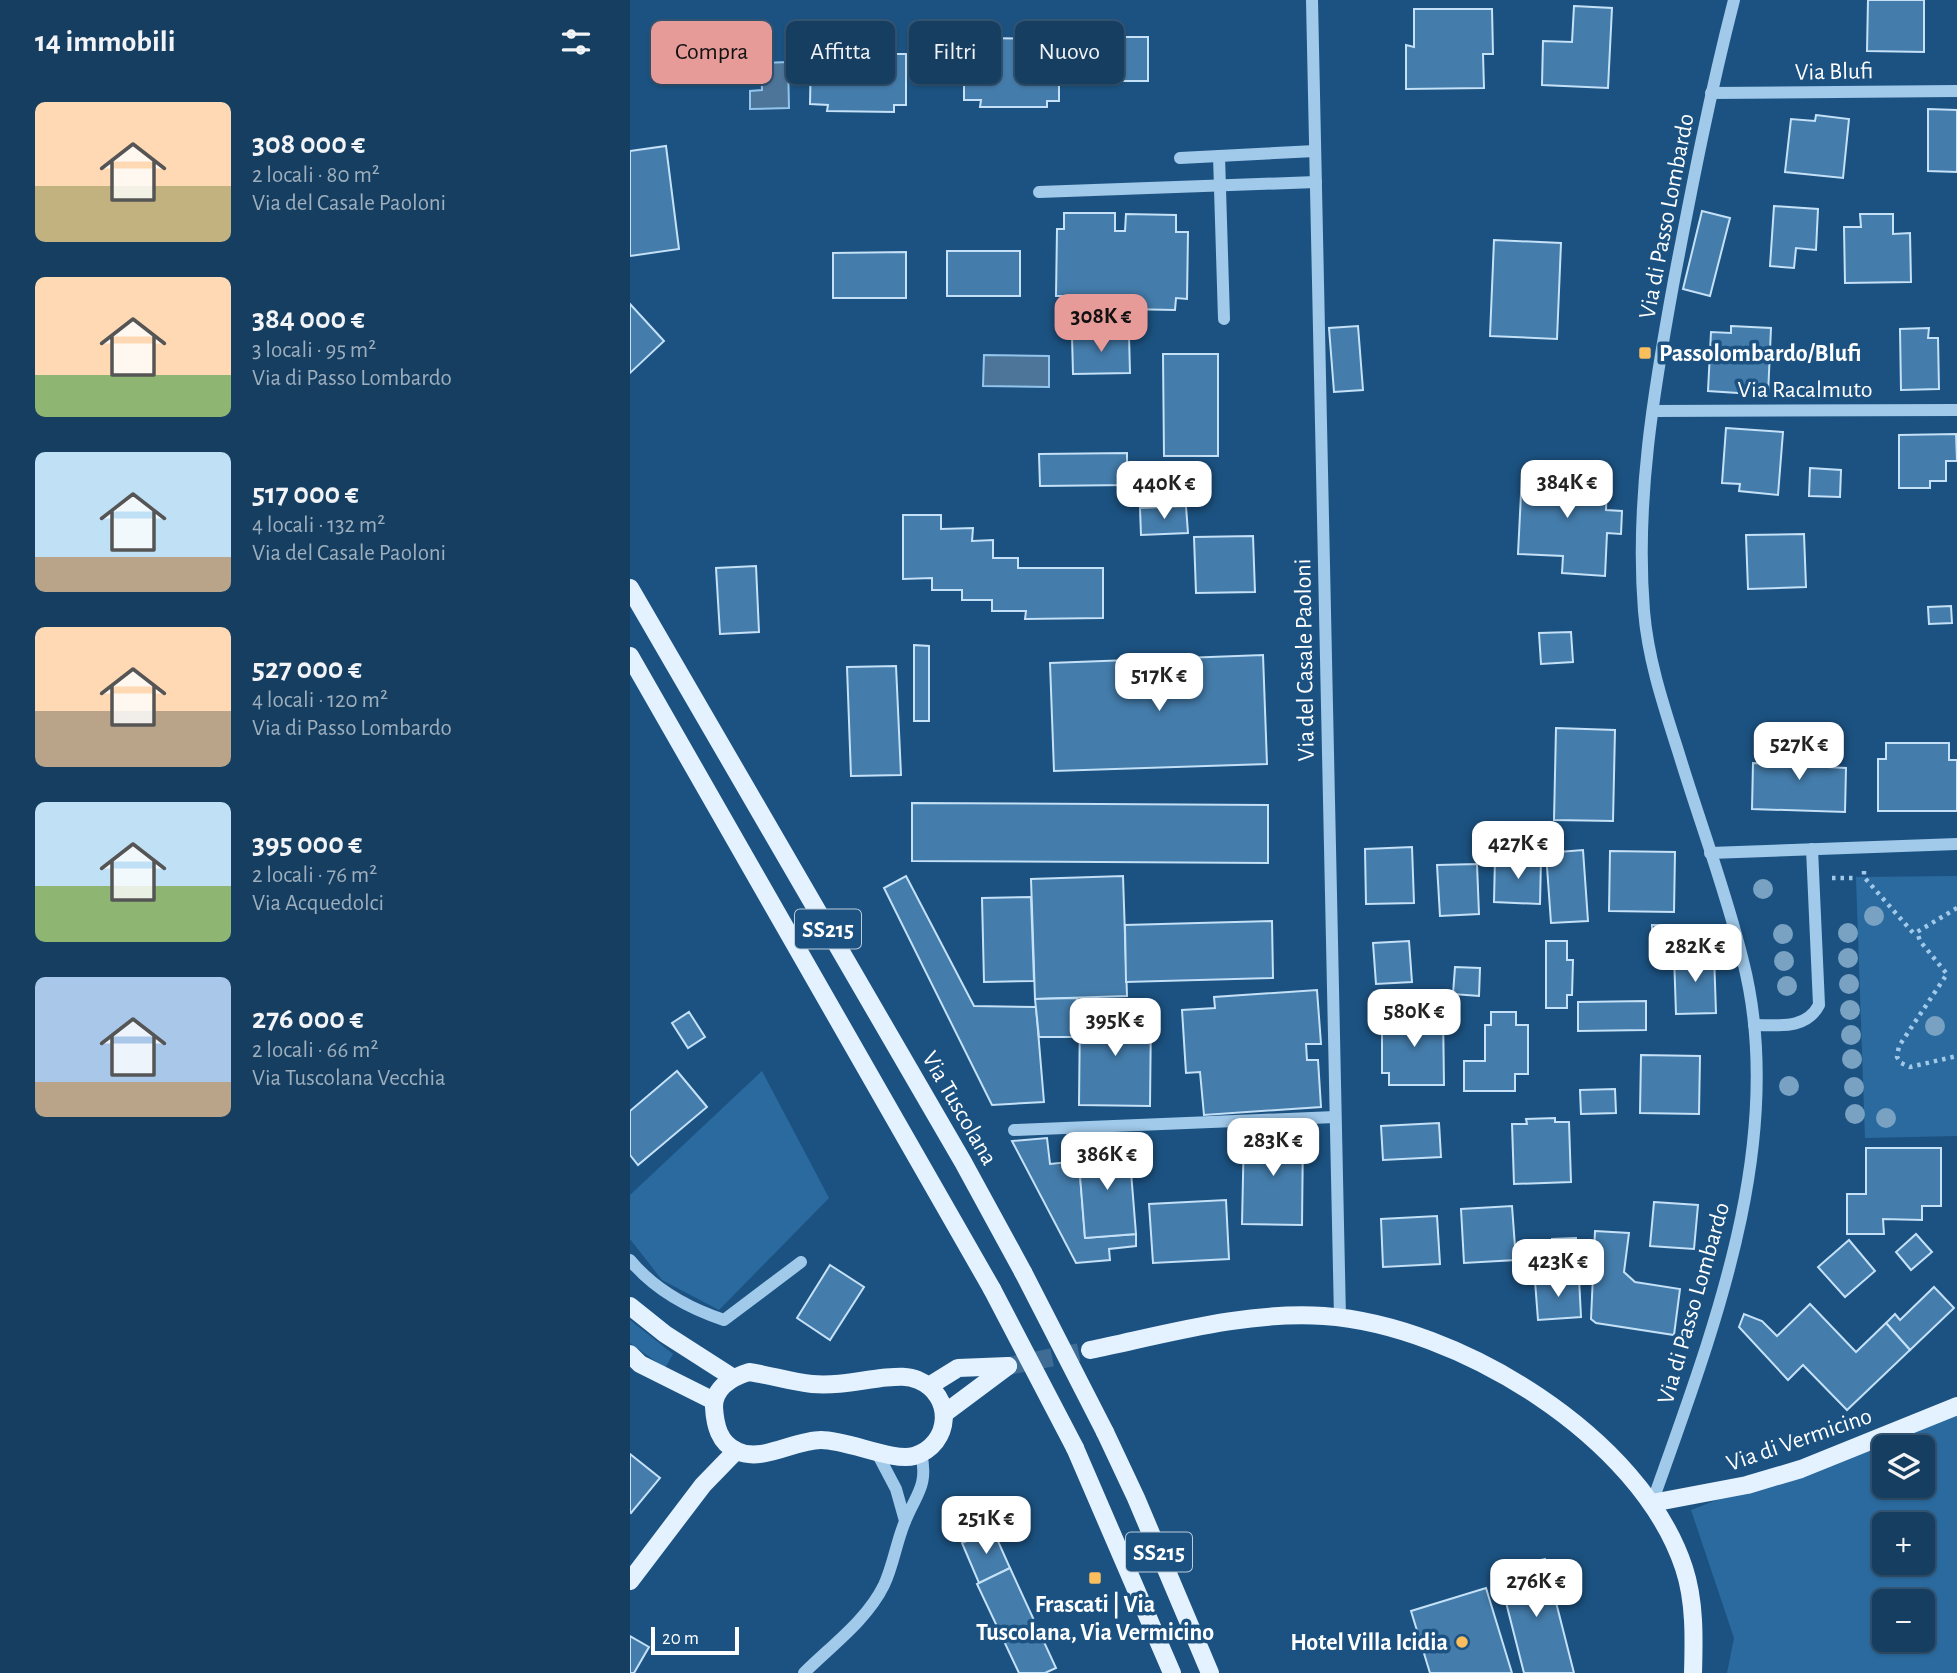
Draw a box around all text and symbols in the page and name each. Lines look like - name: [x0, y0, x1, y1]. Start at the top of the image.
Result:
- chip: Compra: [651, 21, 772, 84]
- chip: Affitta: [786, 21, 895, 84]
- chip: Filtri: [909, 21, 1001, 84]
- chip: Nuovo: [1015, 21, 1124, 84]
- icon: filters: [557, 23, 595, 61]
- text: 14 immobili: [35, 27, 176, 57]
- street label: Via Blufi: [1795, 59, 1873, 85]
- street label: Via di Passo Lombardo: [1635, 112, 1699, 321]
- text: 308 000 €: [252, 129, 365, 159]
- icon: home: [91, 130, 175, 214]
- text: 2 locali · 80 m²: [252, 164, 380, 187]
- text: Via del Casale Paoloni: [252, 192, 446, 215]
- pin: 308K €: [1044, 294, 1158, 354]
- text: 384 000 €: [252, 304, 365, 334]
- icon: home: [91, 305, 175, 389]
- text: 308K €: [1071, 305, 1131, 328]
- text: 3 locali · 95 m²: [252, 339, 376, 362]
- place label: Passolombardo/Blufi: [1659, 342, 1861, 366]
- marker: Passolombardo/Blufi: [1637, 345, 1653, 361]
- text: Via di Passo Lombardo: [252, 367, 452, 390]
- street label: Via Racalmuto: [1738, 378, 1872, 402]
- pin: 384K €: [1510, 461, 1624, 520]
- pin: 440K €: [1107, 462, 1221, 521]
- text: 384K €: [1537, 471, 1597, 494]
- text: 440K €: [1133, 472, 1195, 495]
- text: 517 000 €: [252, 479, 359, 509]
- icon: home: [91, 480, 175, 564]
- text: 4 locali · 132 m²: [252, 514, 385, 537]
- text: Via del Casale Paoloni: [252, 542, 446, 565]
- street label: Via del Casale Paoloni: [1291, 558, 1319, 761]
- text: 527 000 €: [252, 654, 362, 684]
- pin: 517K €: [1102, 654, 1216, 713]
- icon: home: [91, 655, 175, 739]
- text: 517K €: [1131, 664, 1187, 687]
- text: 4 locali · 120 m²: [252, 689, 388, 712]
- text: Via di Passo Lombardo: [252, 717, 452, 740]
- pin: 527K €: [1742, 722, 1856, 782]
- text: 527K €: [1770, 733, 1828, 756]
- pin: 427K €: [1461, 822, 1575, 881]
- text: 395 000 €: [252, 829, 362, 859]
- icon: home: [91, 830, 175, 914]
- text: 427K €: [1488, 832, 1548, 855]
- text: 2 locali · 76 m²: [252, 864, 377, 887]
- text: Via Acquedolci: [252, 892, 384, 915]
- road number: SS215: [795, 910, 861, 948]
- pin: 282K €: [1638, 925, 1752, 984]
- text: 282K €: [1665, 935, 1725, 958]
- pin: 580K €: [1357, 990, 1471, 1049]
- pin: 395K €: [1058, 998, 1172, 1058]
- text: 580K €: [1384, 1000, 1444, 1023]
- text: 276 000 €: [252, 1004, 364, 1034]
- icon: home: [91, 1005, 175, 1089]
- text: 395K €: [1086, 1009, 1144, 1032]
- text: 2 locali · 66 m²: [252, 1039, 378, 1062]
- street label: Via Tuscolana: [917, 1048, 1001, 1169]
- text: Via Tuscolana Vecchia: [252, 1067, 446, 1090]
- pin: 283K €: [1216, 1118, 1330, 1178]
- text: 283K €: [1243, 1129, 1303, 1152]
- pin: 386K €: [1050, 1132, 1164, 1192]
- text: 386K €: [1077, 1143, 1137, 1166]
- street label: Via di Passo Lombardo: [1654, 1200, 1734, 1407]
- pin: 423K €: [1501, 1240, 1615, 1299]
- text: 423K €: [1528, 1250, 1588, 1273]
- street label: Via di Vermicino: [1724, 1404, 1875, 1476]
- map controls: [1872, 1435, 1935, 1652]
- button: layers: [1872, 1435, 1935, 1498]
- pin: 251K €: [929, 1496, 1043, 1556]
- text: 251K €: [958, 1507, 1014, 1530]
- button: +: [1872, 1512, 1935, 1575]
- road number: SS215: [1126, 1532, 1192, 1572]
- pin: 276K €: [1479, 1560, 1593, 1619]
- marker: Frascati | Via Tuscolana, Via Vermicino: [1087, 1570, 1103, 1586]
- text: 276K €: [1506, 1570, 1566, 1593]
- button: −: [1872, 1589, 1935, 1652]
- place label: Frascati | Via Tuscolana, Via Vermicino: [976, 1591, 1214, 1645]
- scale bar: [651, 1624, 738, 1656]
- text: 20 m: [662, 1629, 699, 1648]
- place label: Hotel Villa Icidia: [1290, 1631, 1448, 1655]
- marker: Hotel Villa Icidia: [1454, 1634, 1470, 1650]

